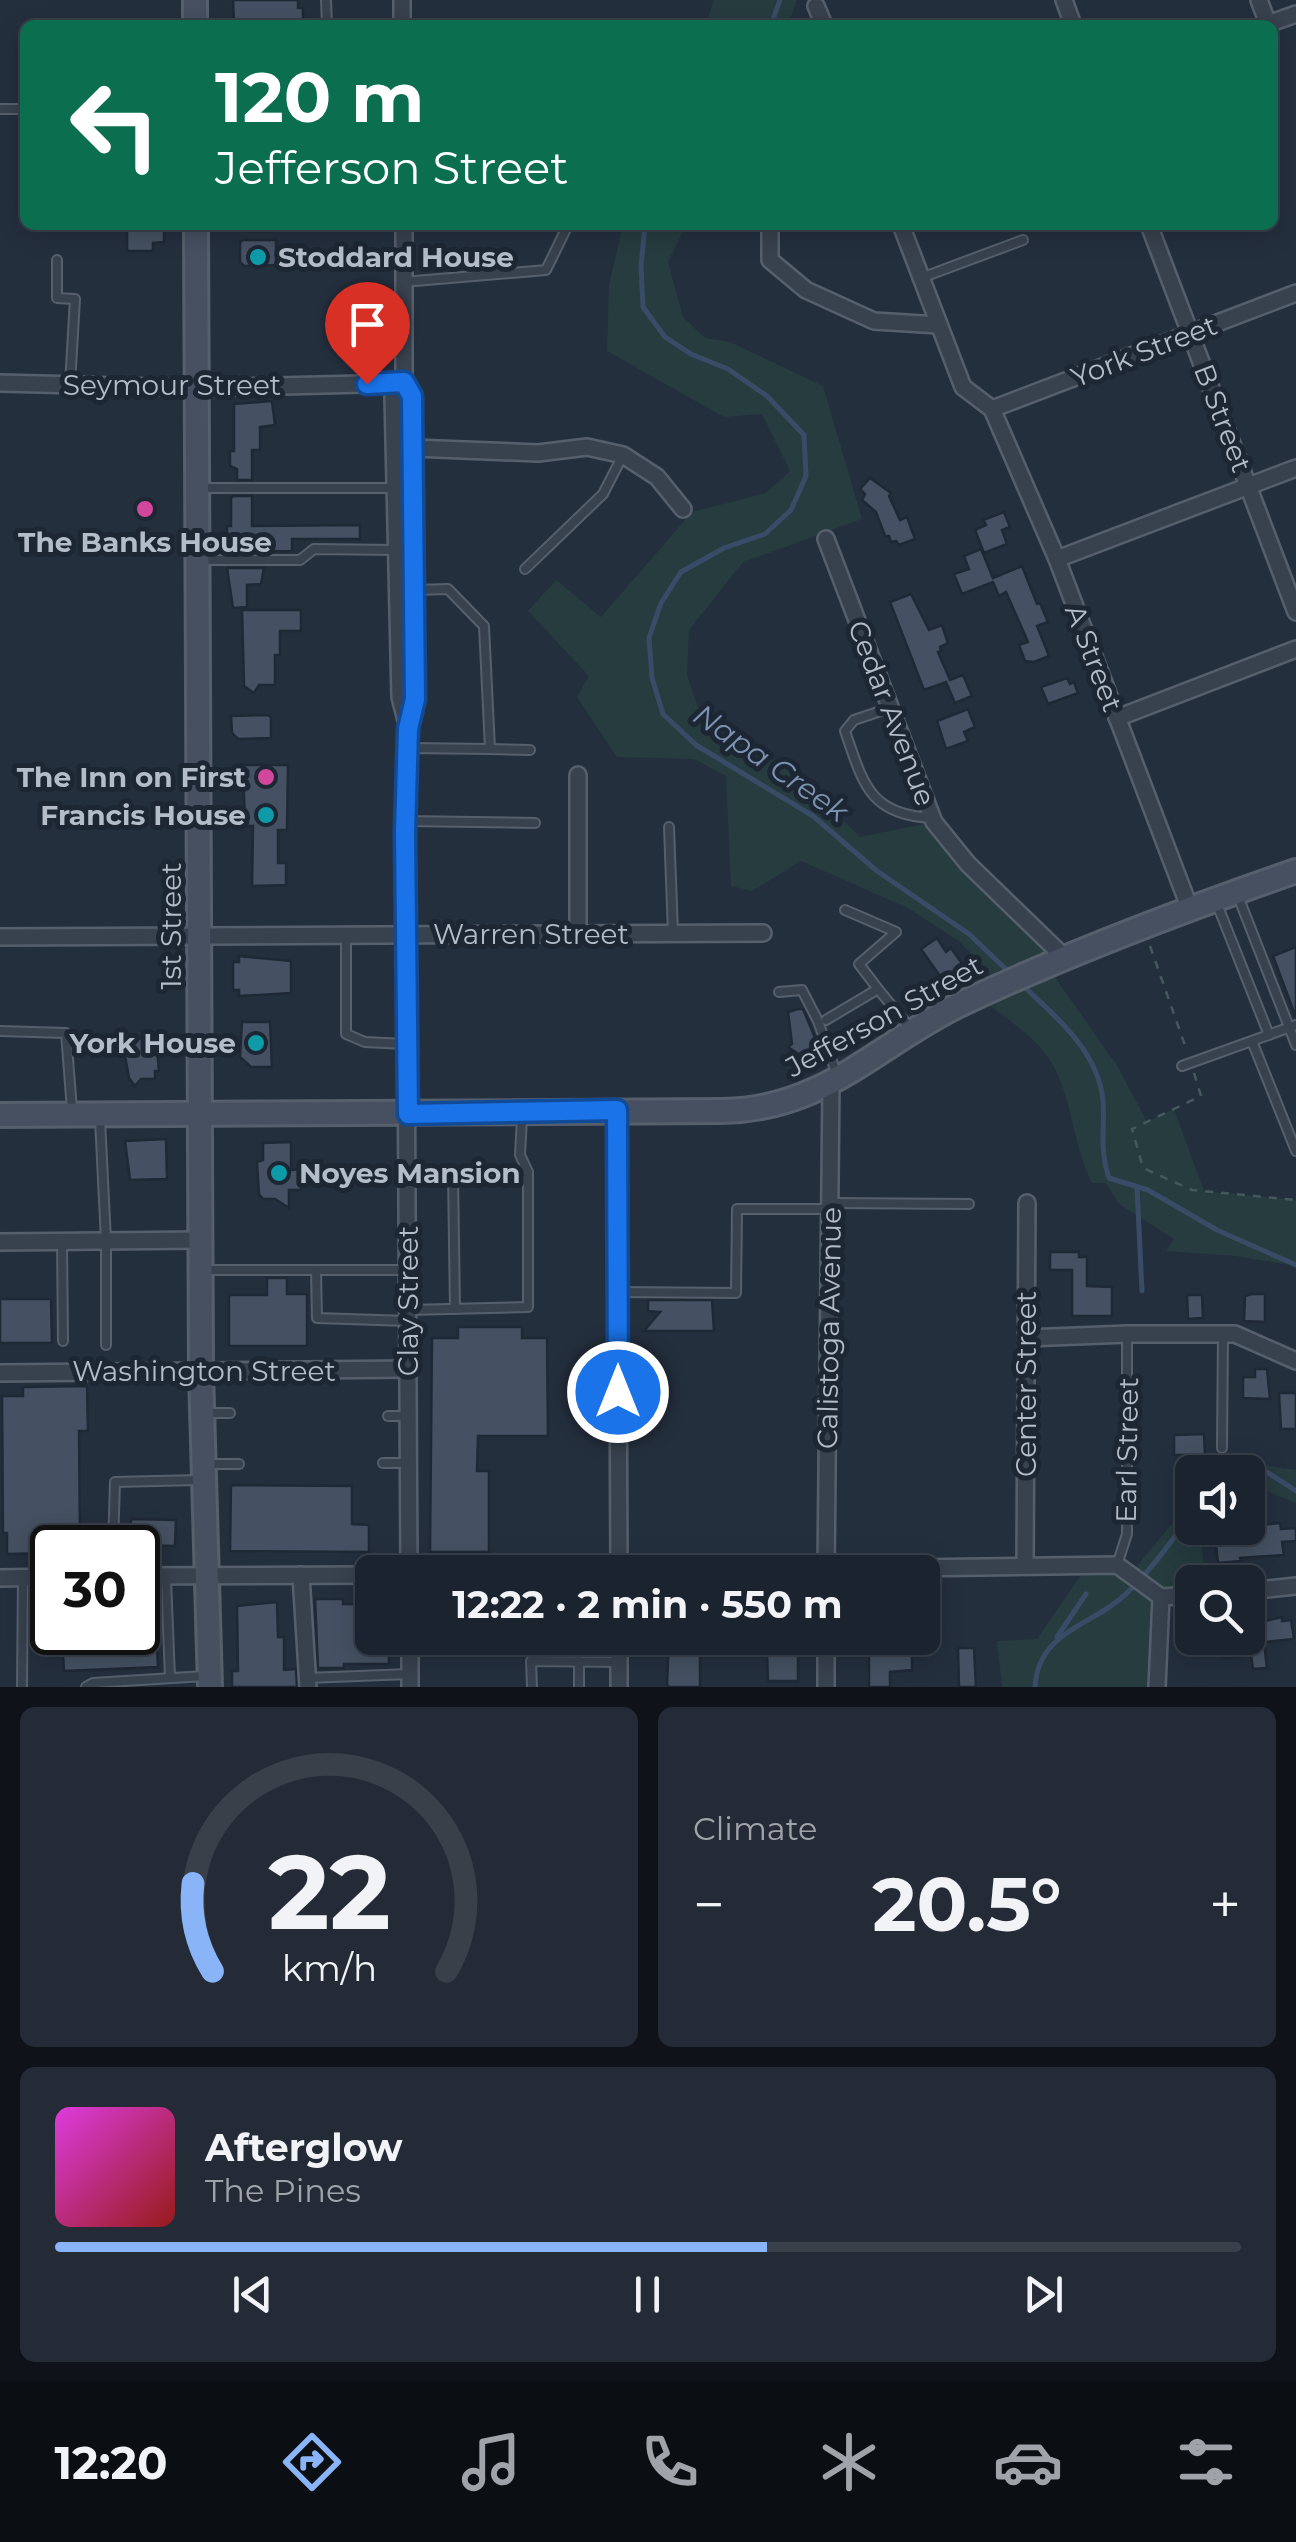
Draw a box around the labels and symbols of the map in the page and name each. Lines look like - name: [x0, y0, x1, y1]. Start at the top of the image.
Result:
- place label: Stoddard House: [278, 240, 514, 274]
- marker: Stoddard House: [247, 246, 269, 268]
- pin: [325, 282, 410, 385]
- street label: York Street: [1066, 308, 1222, 394]
- street label: B Street: [1187, 359, 1259, 477]
- street label: Seymour Street: [63, 368, 281, 402]
- marker: The Banks House: [134, 498, 156, 520]
- place label: The Banks House: [18, 525, 272, 559]
- street label: A Street: [1058, 600, 1130, 716]
- street label: Cedar Avenue: [841, 615, 943, 811]
- water label: Napa Creek: [686, 696, 857, 831]
- place label: The Inn on First: [17, 760, 246, 794]
- marker: The Inn on First: [255, 766, 277, 788]
- place label: Francis House: [40, 798, 246, 832]
- marker: Francis House: [255, 804, 277, 826]
- street label: 1st Street: [154, 862, 188, 990]
- street label: Warren Street: [433, 917, 629, 951]
- street label: Jefferson Street: [779, 948, 988, 1085]
- place label: York House: [68, 1026, 236, 1060]
- marker: York House: [245, 1032, 267, 1054]
- place label: Noyes Mansion: [299, 1156, 521, 1190]
- marker: Noyes Mansion: [268, 1162, 290, 1184]
- street label: Calistoga Avenue: [810, 1207, 848, 1449]
- street label: Clay Street: [391, 1226, 425, 1376]
- street label: Center Street: [1009, 1291, 1043, 1477]
- position arrow: [566, 1340, 670, 1444]
- street label: Washington Street: [72, 1354, 336, 1388]
- street label: Earl Street: [1109, 1377, 1145, 1523]
- speed limit sign: 30: [30, 1525, 160, 1655]

